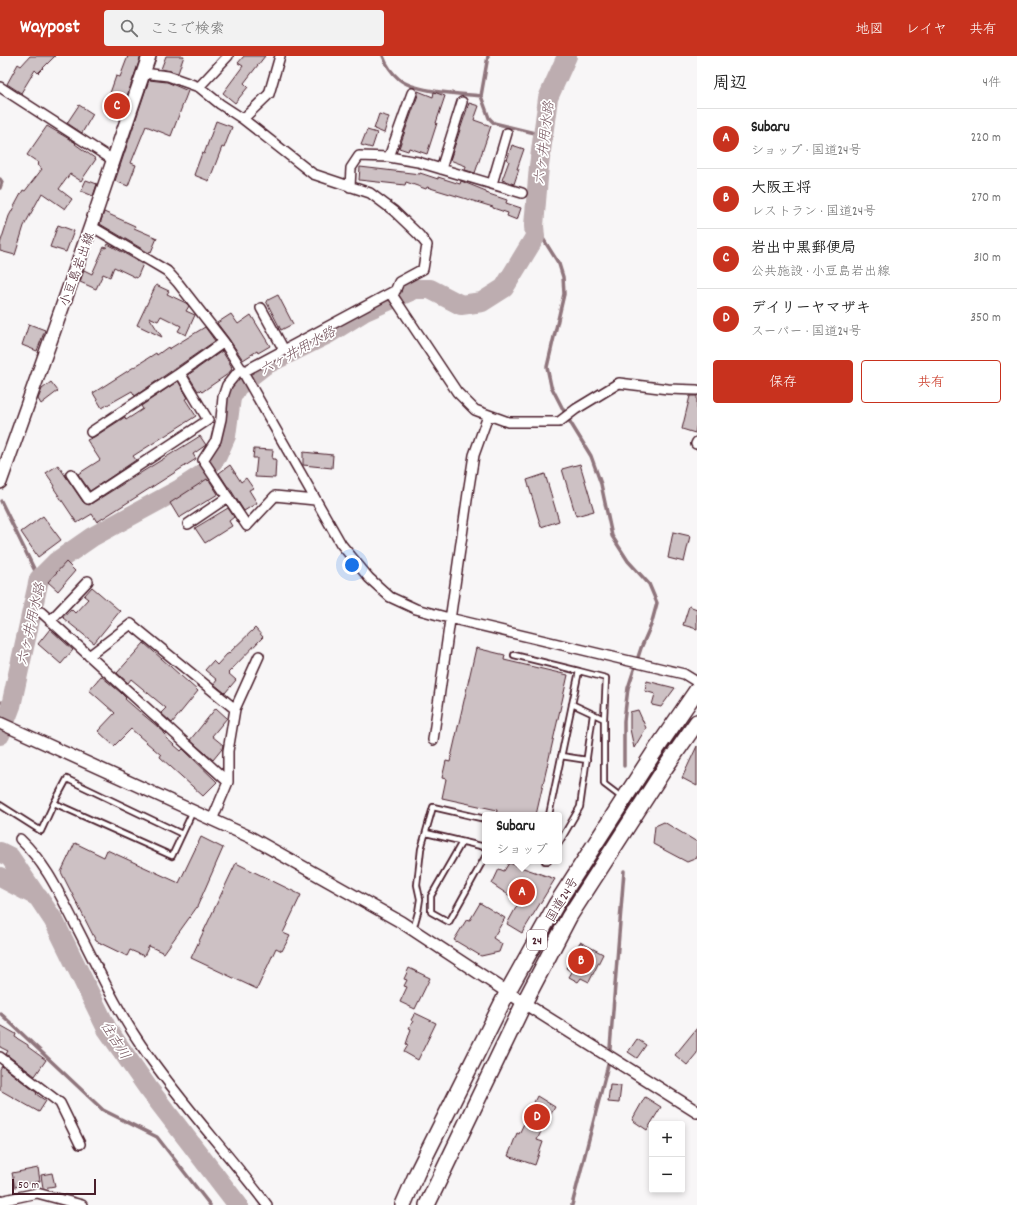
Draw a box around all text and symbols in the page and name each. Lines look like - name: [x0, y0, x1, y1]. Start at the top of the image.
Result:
- search box: [104, 10, 384, 46]
- text: Waypost: [20, 15, 80, 42]
- icon: search: [118, 17, 140, 39]
- text: ここで検索: [150, 19, 225, 41]
- text: 地図: [856, 20, 884, 40]
- text: レイヤ: [906, 20, 947, 40]
- text: 共有: [969, 20, 997, 40]
- text: 周辺: [713, 73, 747, 97]
- text: 4件: [983, 74, 1001, 93]
- pin: C: [104, 91, 130, 121]
- water label: 六ヶ井用水路: [530, 99, 560, 186]
- text: Subaru: [751, 117, 790, 139]
- text: A: [722, 129, 730, 148]
- text: 220 m: [971, 129, 1001, 148]
- text: ショップ · 国道24号: [751, 142, 862, 161]
- text: 大阪王将: [751, 178, 811, 200]
- text: B: [723, 189, 729, 208]
- text: 270 m: [971, 189, 1001, 208]
- text: レストラン · 国道24号: [751, 203, 876, 222]
- street label: 小豆島岩出線: [56, 229, 101, 310]
- text: 岩出中黒郵便局: [751, 238, 856, 260]
- text: C: [723, 249, 729, 268]
- text: 310 m: [973, 249, 1001, 268]
- text: 公共施設 · 小豆島岩出線: [751, 263, 890, 282]
- text: デイリーヤマザキ: [751, 298, 871, 320]
- text: D: [723, 309, 729, 328]
- text: 350 m: [970, 309, 1001, 328]
- water label: 六ヶ井用水路: [256, 322, 340, 381]
- text: スーパー · 国道24号: [751, 323, 862, 342]
- button: 保存: [713, 360, 853, 403]
- button: 共有: [861, 360, 1001, 403]
- your location: [342, 555, 362, 575]
- water label: 六ヶ井用水路: [13, 580, 51, 668]
- popup: [482, 812, 562, 864]
- text: Subaru: [496, 816, 535, 838]
- text: ショップ: [496, 841, 548, 860]
- street label: 国道24号: [542, 874, 584, 927]
- pin: A: [509, 877, 535, 907]
- road number: 24: [527, 930, 547, 950]
- pin: B: [568, 946, 594, 976]
- water label: 住吉川: [95, 1018, 134, 1064]
- pin: D: [524, 1102, 550, 1132]
- map controls: [649, 1121, 685, 1193]
- button: +: [649, 1121, 685, 1157]
- button: −: [649, 1157, 685, 1193]
- scale bar: [12, 1177, 96, 1196]
- text: 50 m: [18, 1178, 39, 1194]

